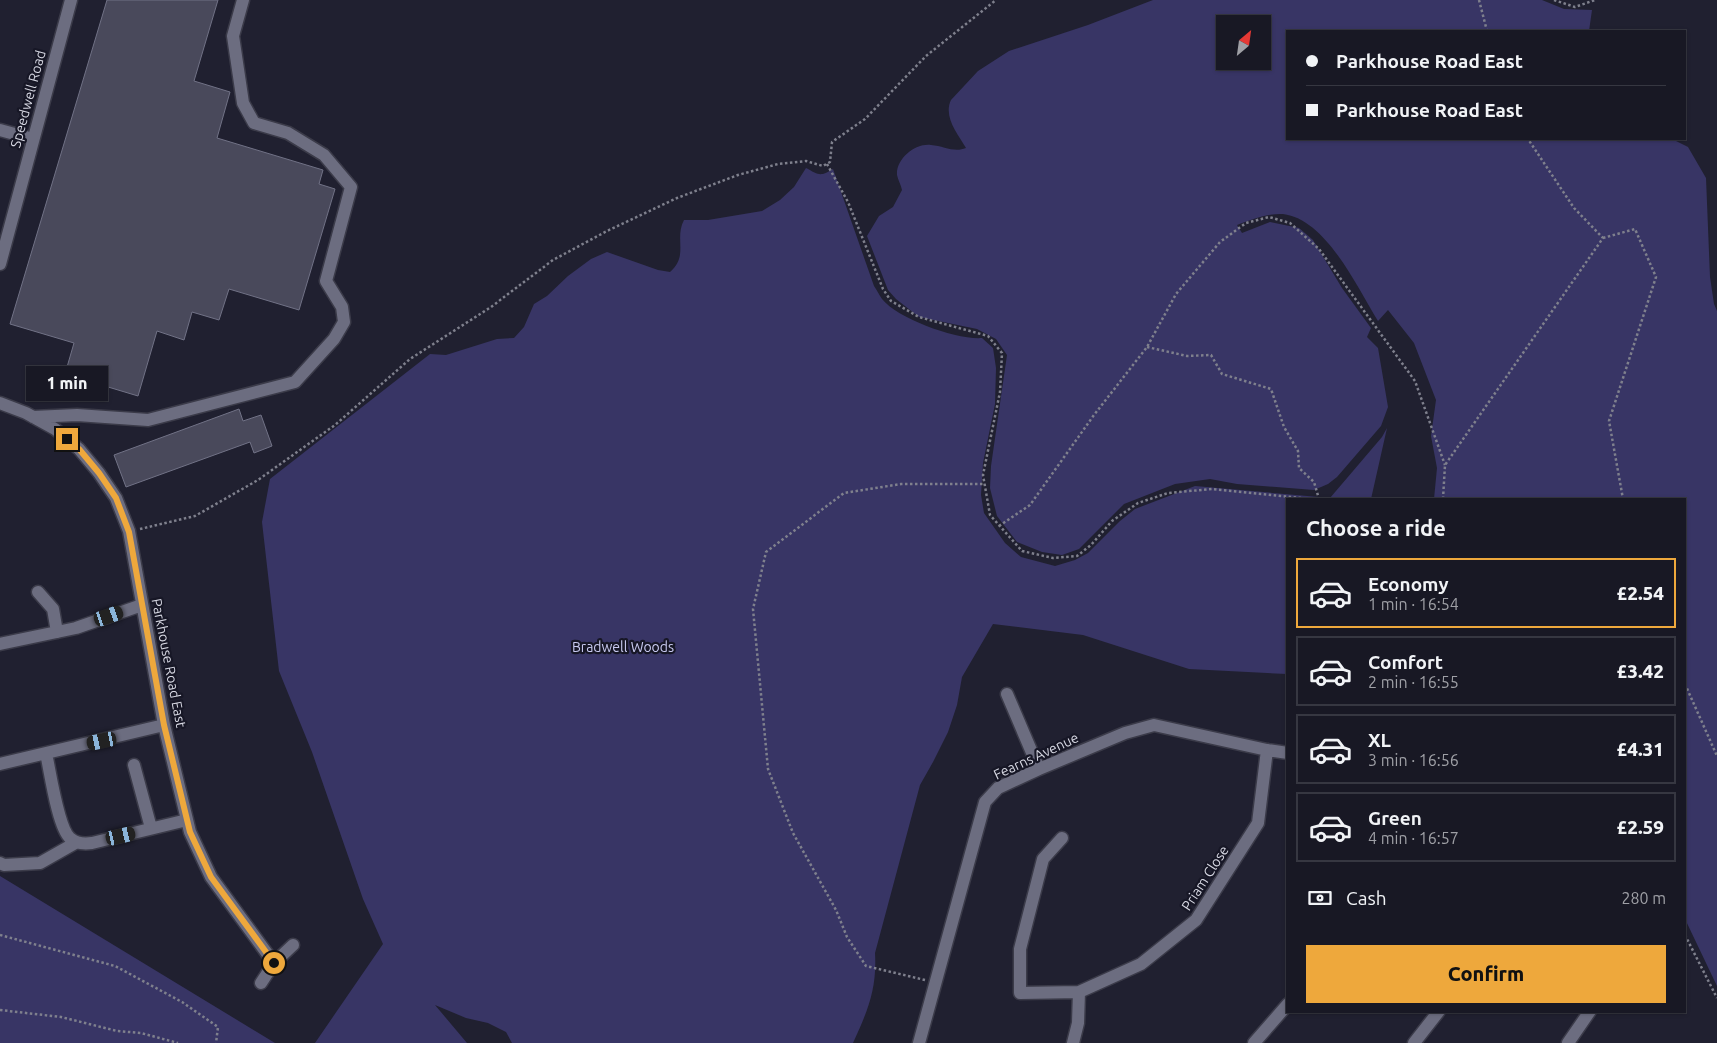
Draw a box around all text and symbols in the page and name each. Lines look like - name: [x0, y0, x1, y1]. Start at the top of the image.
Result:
- north arrow: [1216, 15, 1271, 70]
- map controls: [1216, 15, 1271, 70]
- street label: Speedwell Road: [7, 48, 49, 150]
- text: Parkhouse Road East: [1336, 50, 1523, 72]
- text: Parkhouse Road East: [1336, 99, 1523, 121]
- callout: 1 min: [26, 366, 108, 402]
- text: 1 min: [47, 374, 87, 392]
- route end: [56, 428, 78, 450]
- text: Choose a ride: [1306, 515, 1446, 540]
- icon: car: [1308, 571, 1353, 616]
- text: Economy: [1368, 573, 1449, 595]
- text: £2.54: [1616, 582, 1664, 604]
- text: 1 min · 16:54: [1368, 595, 1459, 613]
- street label: Parkhouse Road East: [149, 597, 189, 729]
- car: [92, 604, 125, 628]
- park label: Bradwell Woods: [572, 639, 674, 655]
- icon: car: [1308, 649, 1353, 694]
- text: Comfort: [1368, 651, 1443, 673]
- text: £3.42: [1616, 660, 1664, 682]
- text: 2 min · 16:55: [1368, 673, 1459, 691]
- icon: car: [1308, 727, 1353, 772]
- street label: Fearns Avenue: [991, 729, 1081, 783]
- text: XL: [1368, 729, 1391, 751]
- car: [85, 731, 118, 751]
- text: £4.31: [1616, 738, 1664, 760]
- text: 3 min · 16:56: [1368, 751, 1459, 769]
- icon: car: [1308, 805, 1353, 850]
- text: Green: [1368, 807, 1422, 829]
- text: £2.59: [1616, 816, 1664, 838]
- car: [104, 825, 137, 847]
- text: 4 min · 16:57: [1368, 829, 1459, 847]
- street label: Priam Close: [1178, 843, 1232, 913]
- icon: cash: [1306, 884, 1334, 912]
- text: Cash: [1346, 887, 1387, 909]
- text: 280 m: [1621, 889, 1666, 907]
- button: Confirm: [1306, 945, 1666, 1003]
- route start: [263, 952, 285, 974]

